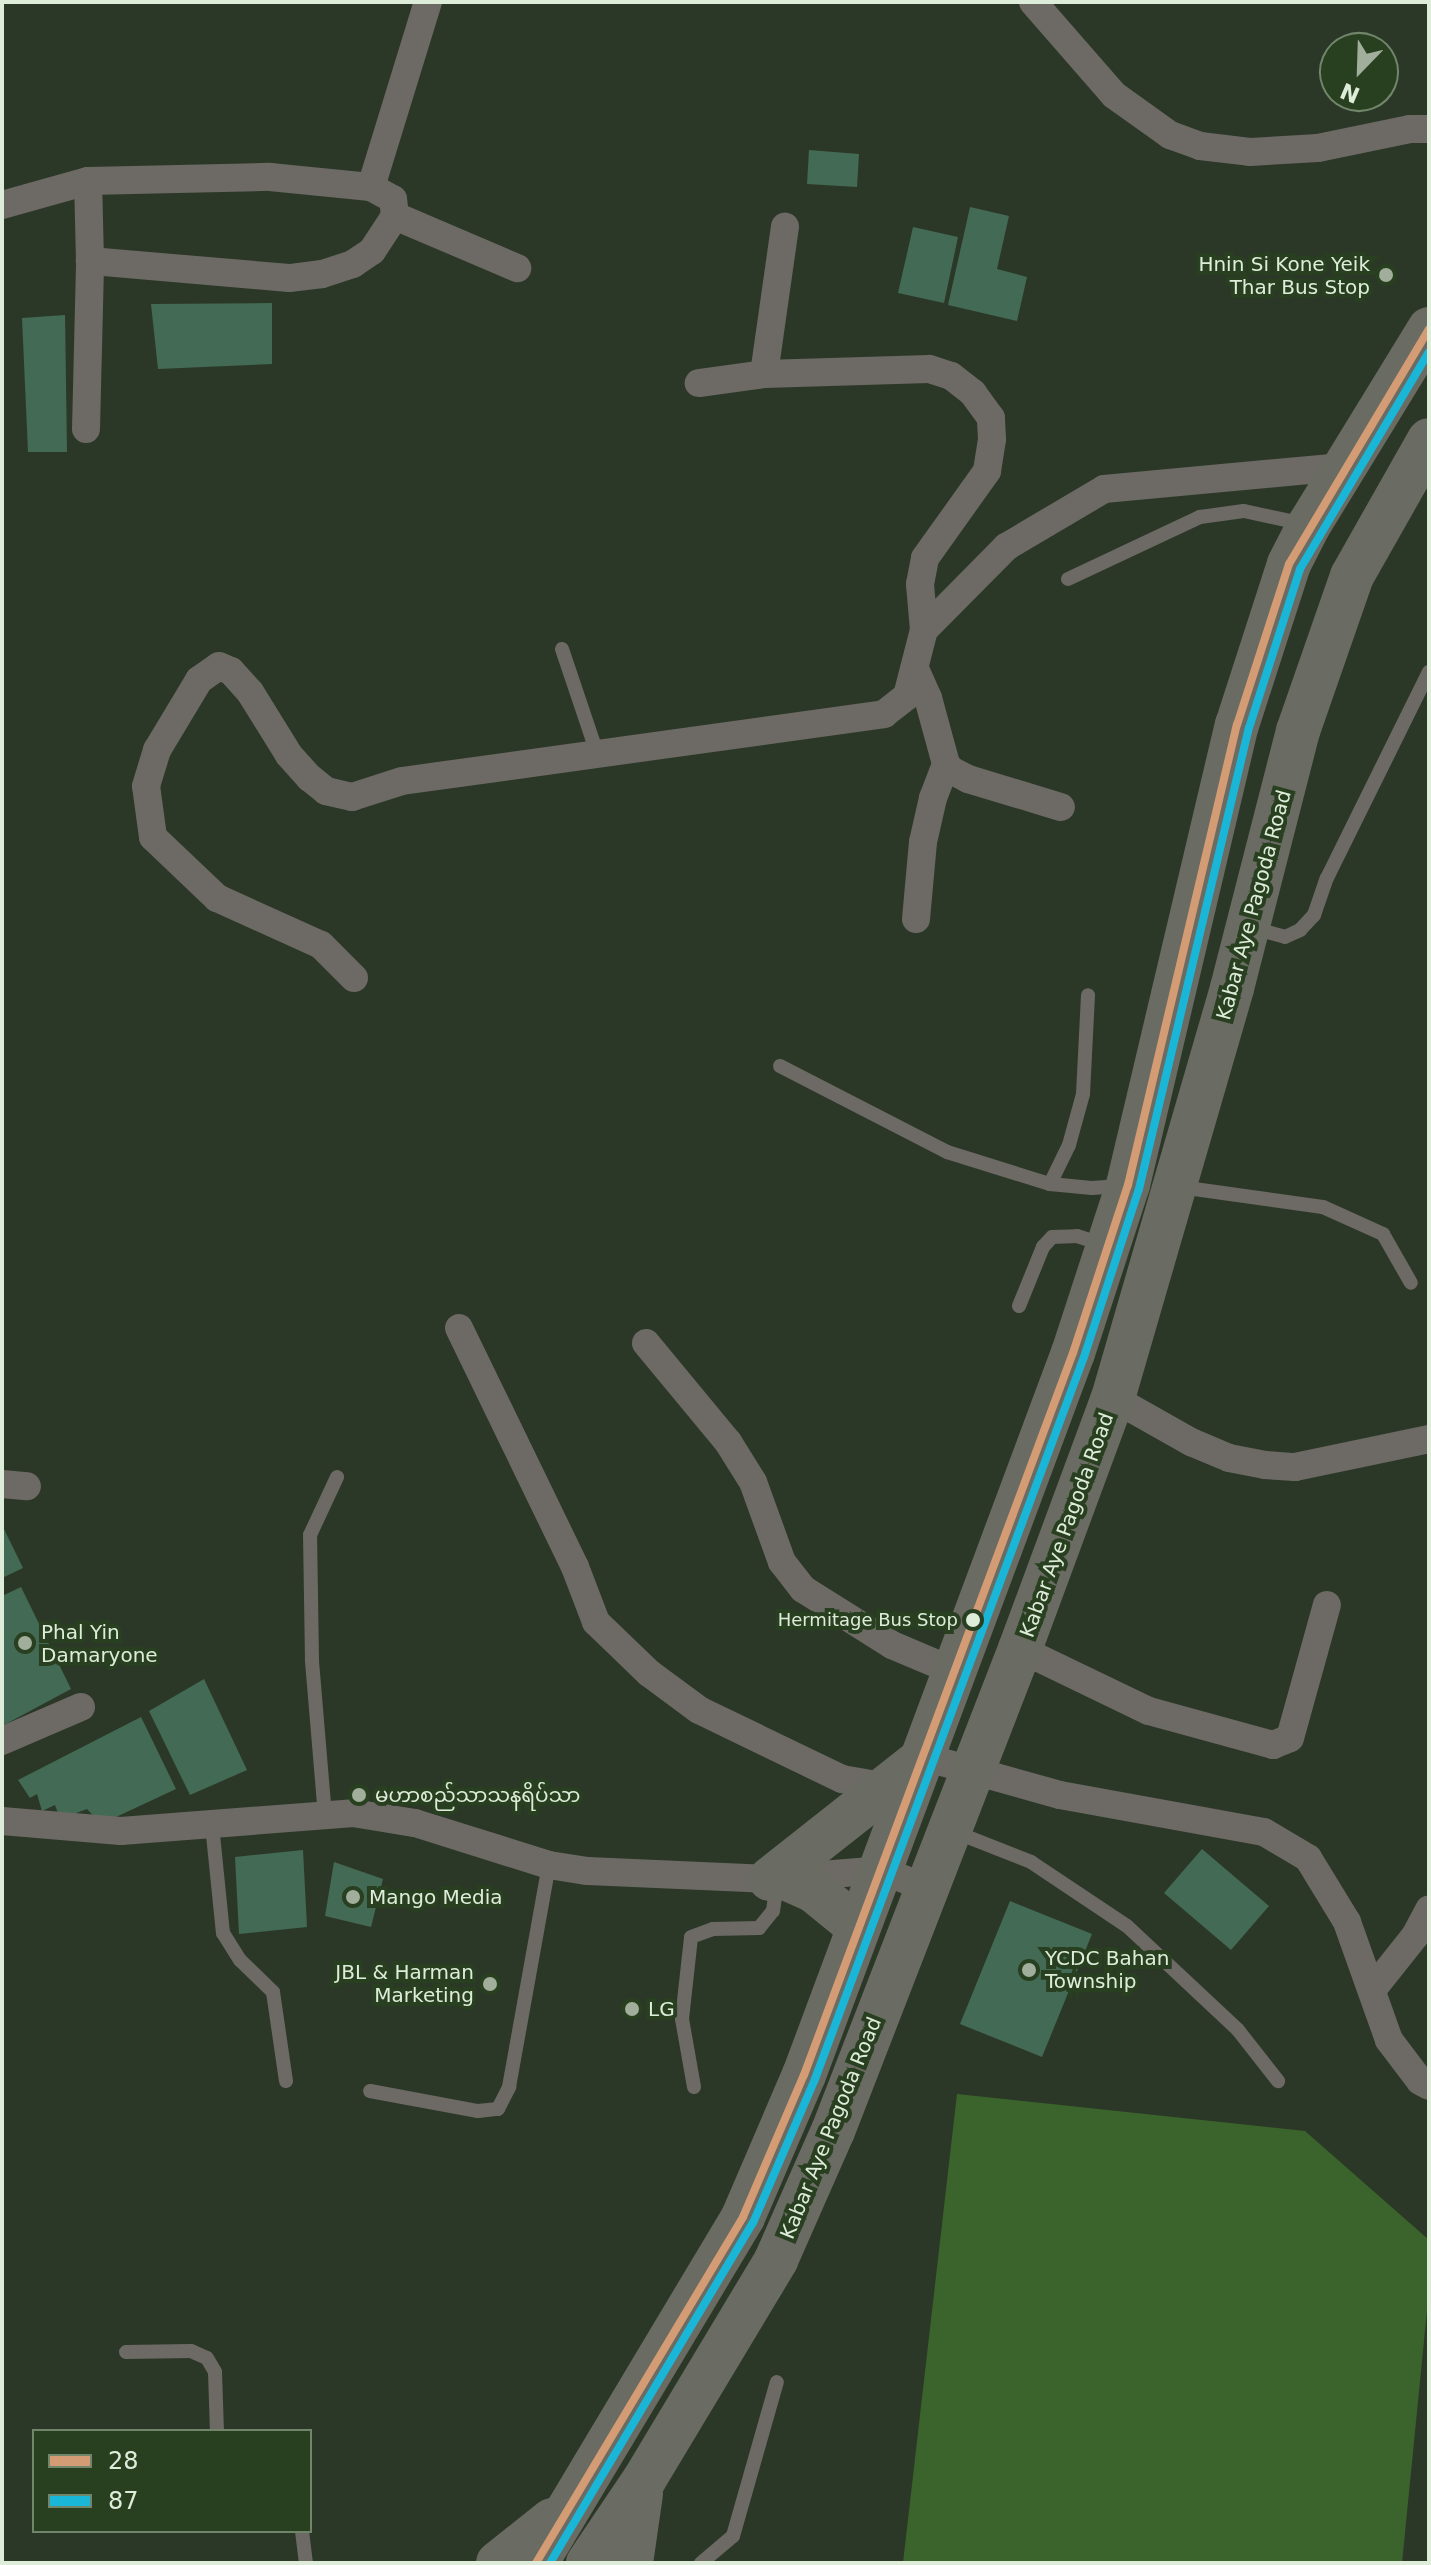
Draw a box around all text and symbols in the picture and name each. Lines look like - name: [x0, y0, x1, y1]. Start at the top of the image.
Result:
- north arrow: [1319, 32, 1399, 112]
- text: N: [1337, 78, 1364, 108]
- place label: Hnin Si Kone Yeik Thar Bus Stop: [1198, 252, 1370, 299]
- marker: Hnin Si Kone Yeik Thar Bus Stop: [1377, 266, 1395, 284]
- street label: Kabar Aye Pagoda Road: [1212, 787, 1296, 1023]
- street label: Kabar Aye Pagoda Road: [1015, 1409, 1119, 1641]
- place label: Hermitage Bus Stop: [778, 1609, 958, 1631]
- marker: Hermitage Bus Stop: [965, 1612, 981, 1628]
- place label: Phal Yin Damaryone: [41, 1620, 158, 1667]
- marker: Phal Yin Damaryone: [16, 1634, 34, 1652]
- place label: မဟာစည်သာသနရိပ်သာ: [375, 1783, 580, 1807]
- marker: မဟာစည်သာသနရိပ်သာ: [350, 1786, 368, 1804]
- place label: Mango Media: [369, 1885, 503, 1909]
- marker: Mango Media: [344, 1888, 362, 1906]
- place label: YCDC Bahan Township: [1045, 1946, 1169, 1993]
- place label: JBL & Harman Marketing: [335, 1960, 474, 2007]
- marker: YCDC Bahan Township: [1020, 1961, 1038, 1979]
- marker: JBL & Harman Marketing: [481, 1975, 499, 1993]
- place label: LG: [648, 1997, 675, 2021]
- marker: LG: [623, 2000, 641, 2018]
- street label: Kabar Aye Pagoda Road: [775, 2014, 887, 2242]
- legend: [32, 2429, 312, 2533]
- text: 28: [108, 2447, 139, 2475]
- text: 87: [108, 2487, 139, 2515]

